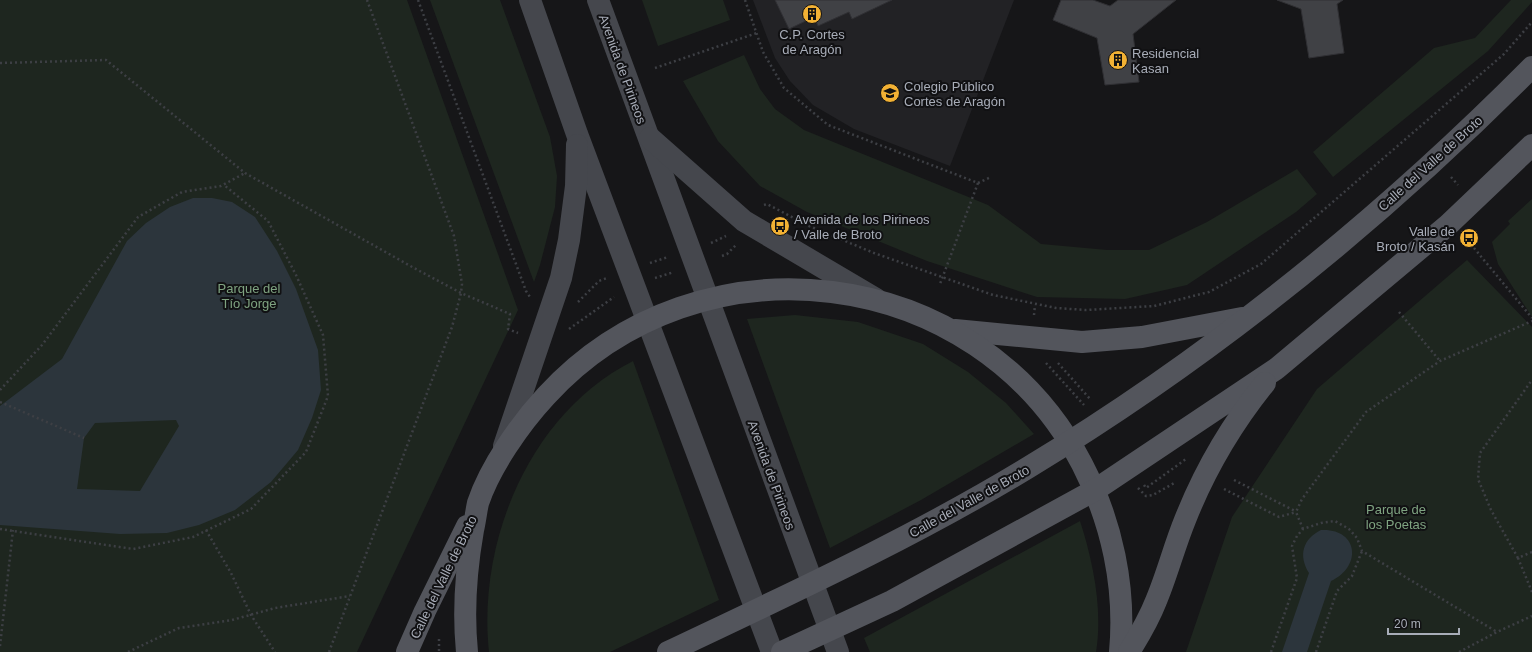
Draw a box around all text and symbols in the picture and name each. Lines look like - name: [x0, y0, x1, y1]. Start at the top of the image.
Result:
- building icon: C.P. Cortes de Aragón: [801, 3, 823, 25]
- street label: Avenida de Pirineos: [596, 12, 649, 126]
- place label: C.P. Cortes de Aragón: [779, 27, 845, 57]
- place label: Residencial Kasan: [1132, 46, 1199, 76]
- building icon: Residencial Kasan: [1107, 49, 1129, 71]
- place label: Colegio Público Cortes de Aragón: [904, 79, 1005, 109]
- school or university icon: Colegio Público Cortes de Aragón: [879, 82, 901, 104]
- street label: Calle del Valle de Broto: [1375, 113, 1485, 214]
- place label: Avenida de los Pirineos / Valle de Broto: [794, 212, 930, 242]
- bus stop icon: Avenida de los Pirineos / Valle de Broto: [769, 215, 791, 237]
- place label: Valle de Broto / Kasán: [1376, 224, 1455, 254]
- bus stop icon: Valle de Broto / Kasán: [1458, 227, 1480, 249]
- park label: Parque del Tío Jorge: [218, 281, 281, 311]
- street label: Avenida de Pirineos: [745, 418, 798, 532]
- street label: Calle del Valle de Broto: [907, 462, 1032, 541]
- park label: Parque de los Poetas: [1366, 502, 1427, 532]
- street label: Calle del Valle de Broto: [407, 513, 480, 641]
- scale bar: [1388, 610, 1459, 636]
- text: 20 m: [1394, 617, 1421, 631]

